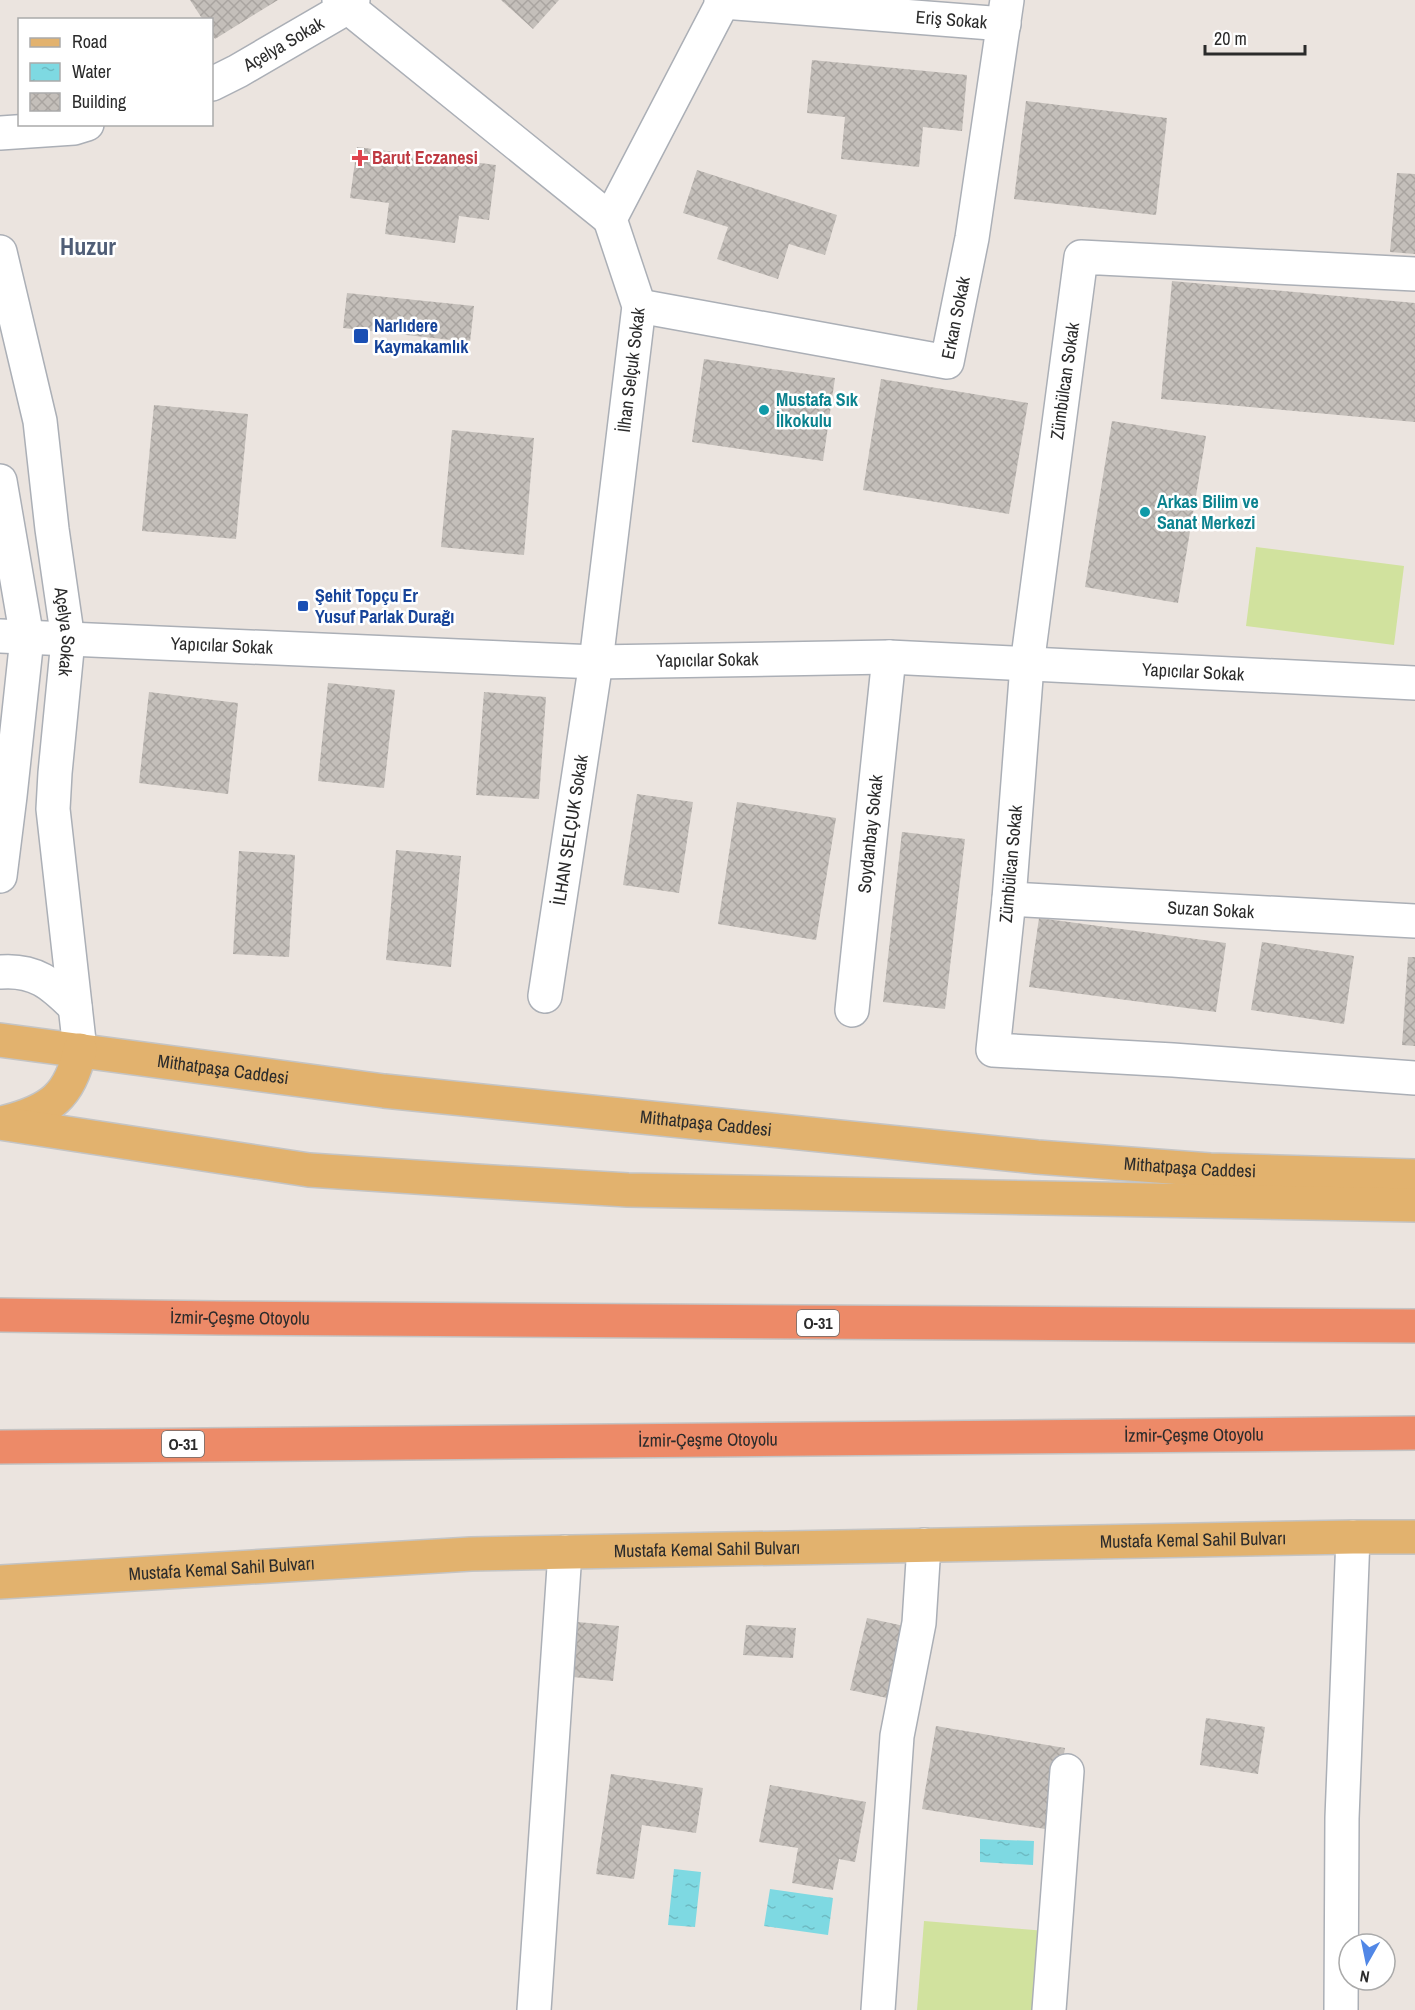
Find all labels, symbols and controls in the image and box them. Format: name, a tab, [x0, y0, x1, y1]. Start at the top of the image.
street label: Eriş Sokak	[915, 4, 989, 35]
street label: Açelya Sokak	[238, 10, 329, 78]
legend	[18, 18, 213, 126]
scale bar	[1205, 18, 1306, 56]
text: 20 m	[1214, 26, 1247, 51]
text: Road	[72, 29, 107, 54]
text: Water	[72, 59, 111, 84]
text: Building	[72, 89, 127, 114]
place label: Barut Eczanesi	[372, 145, 478, 170]
marker: Barut Eczanesi	[353, 151, 367, 165]
district label: Huzur	[60, 230, 116, 262]
street label: Erkan Sokak	[935, 274, 976, 361]
street label: İlhan Selçuk Sokak	[611, 305, 651, 434]
place label: Narlıdere Kaymakamlık	[374, 313, 469, 359]
street label: Zümbülcan Sokak	[1044, 320, 1085, 441]
marker: Narlıdere Kaymakamlık	[352, 327, 370, 345]
place label: Mustafa Sık İlkokulu	[776, 387, 859, 433]
marker: Mustafa Sık İlkokulu	[757, 403, 771, 417]
place label: Arkas Bilim ve Sanat Merkezi	[1157, 489, 1259, 535]
marker: Arkas Bilim ve Sanat Merkezi	[1138, 505, 1152, 519]
place label: Şehit Topçu Er Yusuf Parlak Durağı	[315, 583, 454, 629]
street label: Açelya Sokak	[48, 584, 81, 678]
marker: Şehit Topçu Er Yusuf Parlak Durağı	[296, 599, 310, 613]
street label: Yapıcılar Sokak	[170, 630, 274, 660]
street label: Yapıcılar Sokak	[656, 646, 759, 673]
street label: Yapıcılar Sokak	[1141, 657, 1245, 687]
street label: İLHAN SELÇUK Sokak	[546, 752, 594, 907]
street label: Soydanbay Sokak	[851, 773, 889, 894]
street label: Zümbülcan Sokak	[993, 803, 1028, 924]
street label: Suzan Sokak	[1167, 895, 1255, 924]
street label: Mithatpaşa Caddesi	[156, 1048, 290, 1090]
street label: Mithatpaşa Caddesi	[639, 1104, 773, 1142]
street label: Mithatpaşa Caddesi	[1123, 1151, 1256, 1183]
street label: İzmir-Çeşme Otoyolu	[170, 1304, 310, 1331]
road number: O-31	[797, 1310, 839, 1336]
street label: İzmir-Çeşme Otoyolu	[1124, 1421, 1264, 1448]
street label: İzmir-Çeşme Otoyolu	[638, 1426, 778, 1453]
road number: O-31	[162, 1431, 204, 1457]
street label: Mustafa Kemal Sahil Bulvarı	[1100, 1525, 1286, 1554]
street label: Mustafa Kemal Sahil Bulvarı	[614, 1535, 801, 1563]
street label: Mustafa Kemal Sahil Bulvarı	[128, 1550, 315, 1586]
north arrow	[1337, 1932, 1397, 1992]
text: N	[1358, 1965, 1371, 1988]

